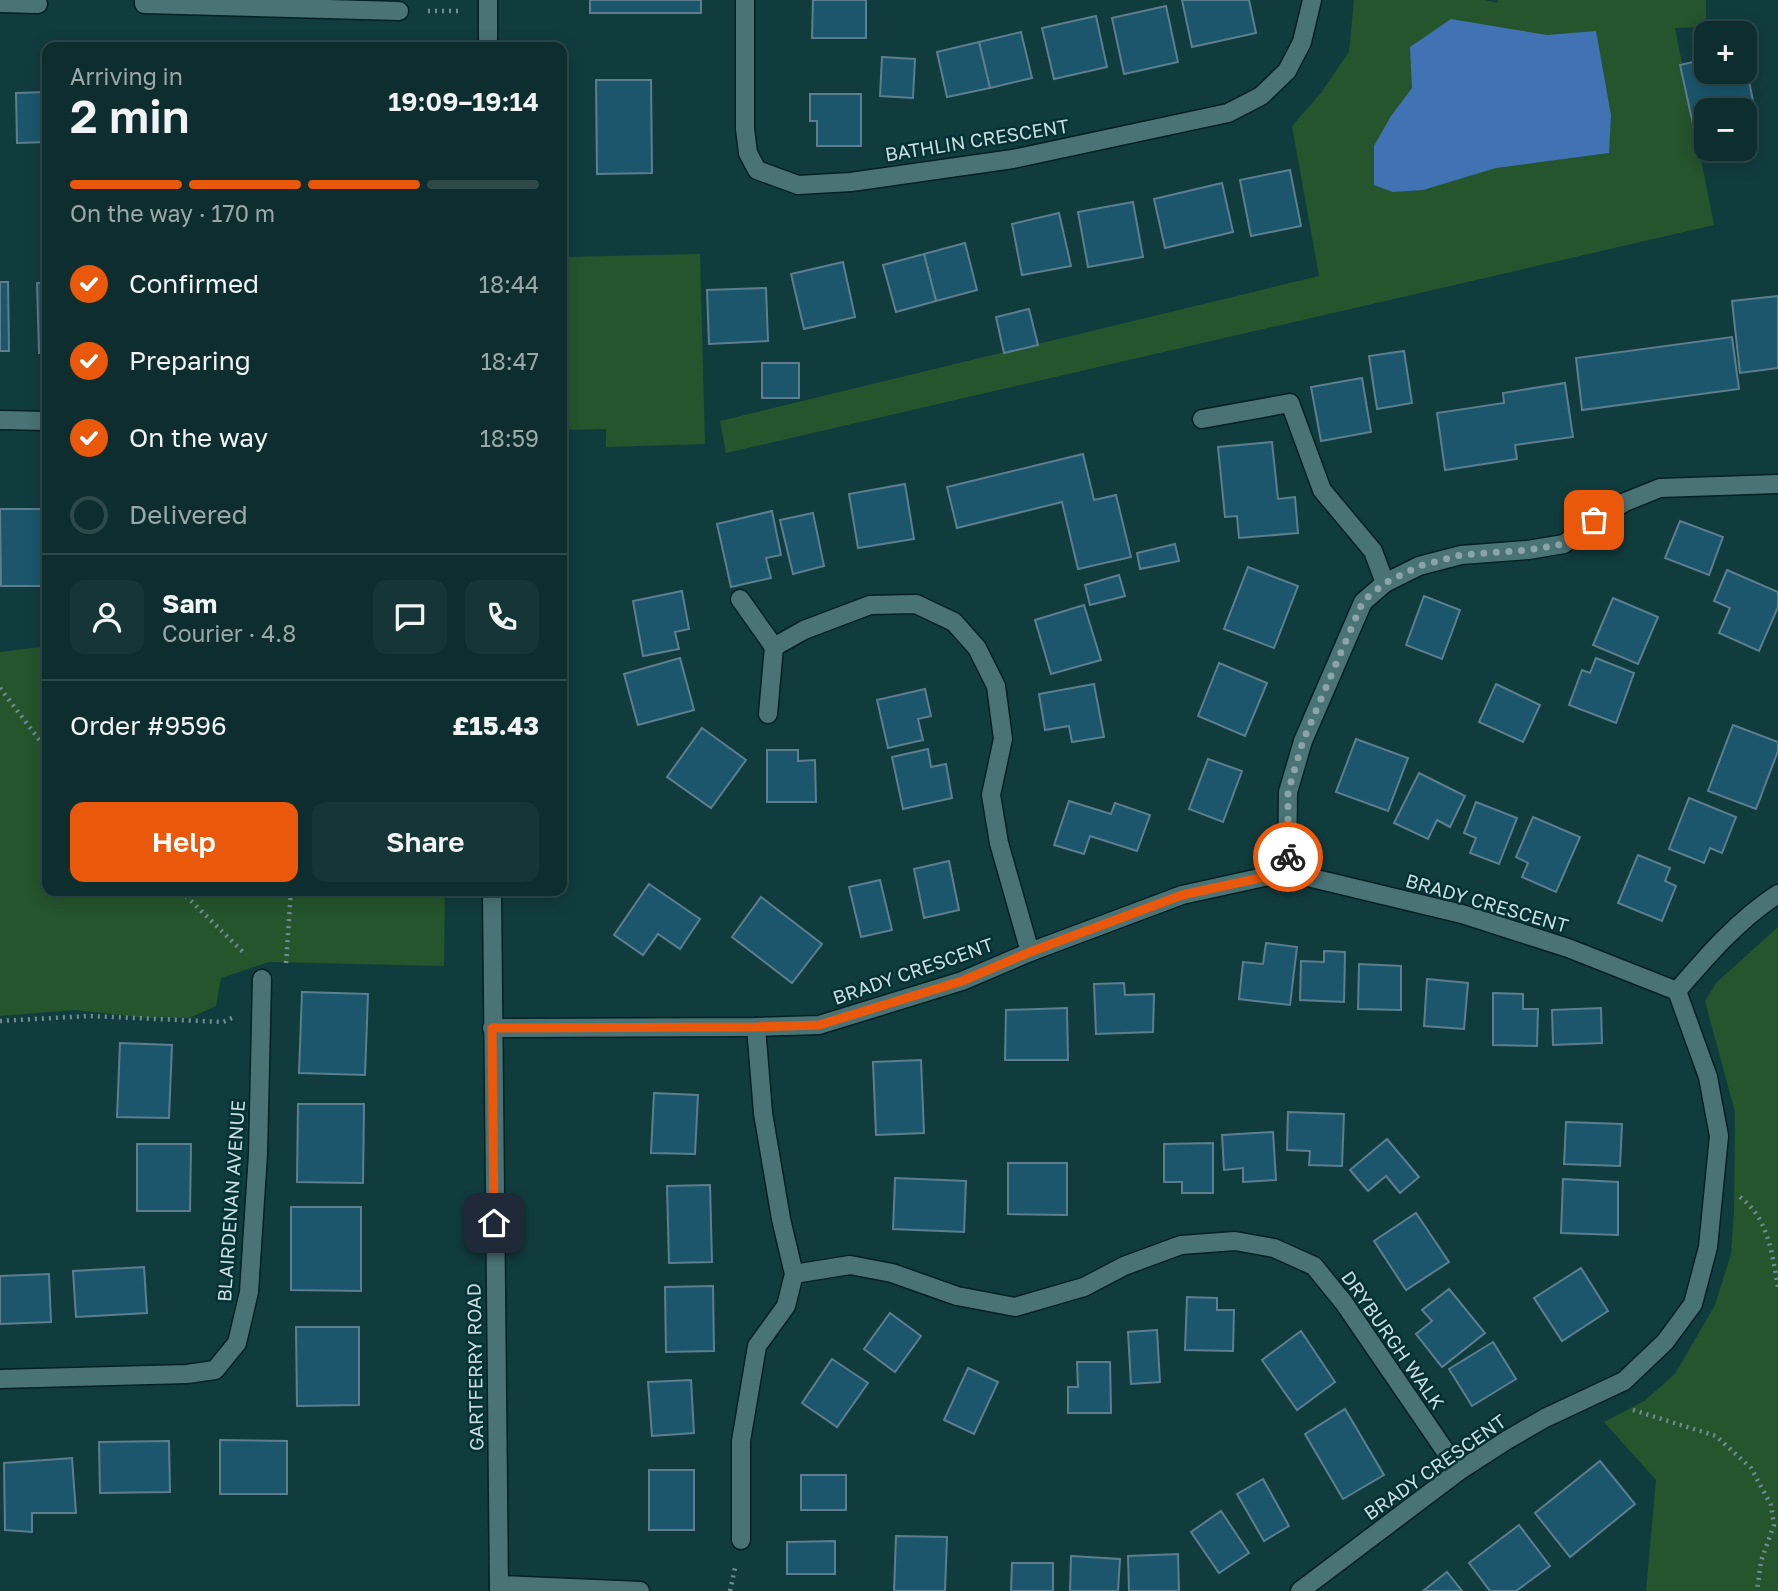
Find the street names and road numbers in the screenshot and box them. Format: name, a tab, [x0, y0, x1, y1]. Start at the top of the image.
street label: BATHLIN CRESCENT	[883, 114, 1071, 165]
street label: BRADY CRESCENT	[1403, 868, 1571, 937]
street label: BRADY CRESCENT	[830, 932, 996, 1009]
street label: BLAIRDENAN AVENUE	[212, 1099, 249, 1303]
street label: DRYBURGH WALK	[1337, 1266, 1450, 1413]
street label: GARTFERRY ROAD	[462, 1283, 487, 1451]
street label: BRADY CRESCENT	[1359, 1409, 1510, 1524]

